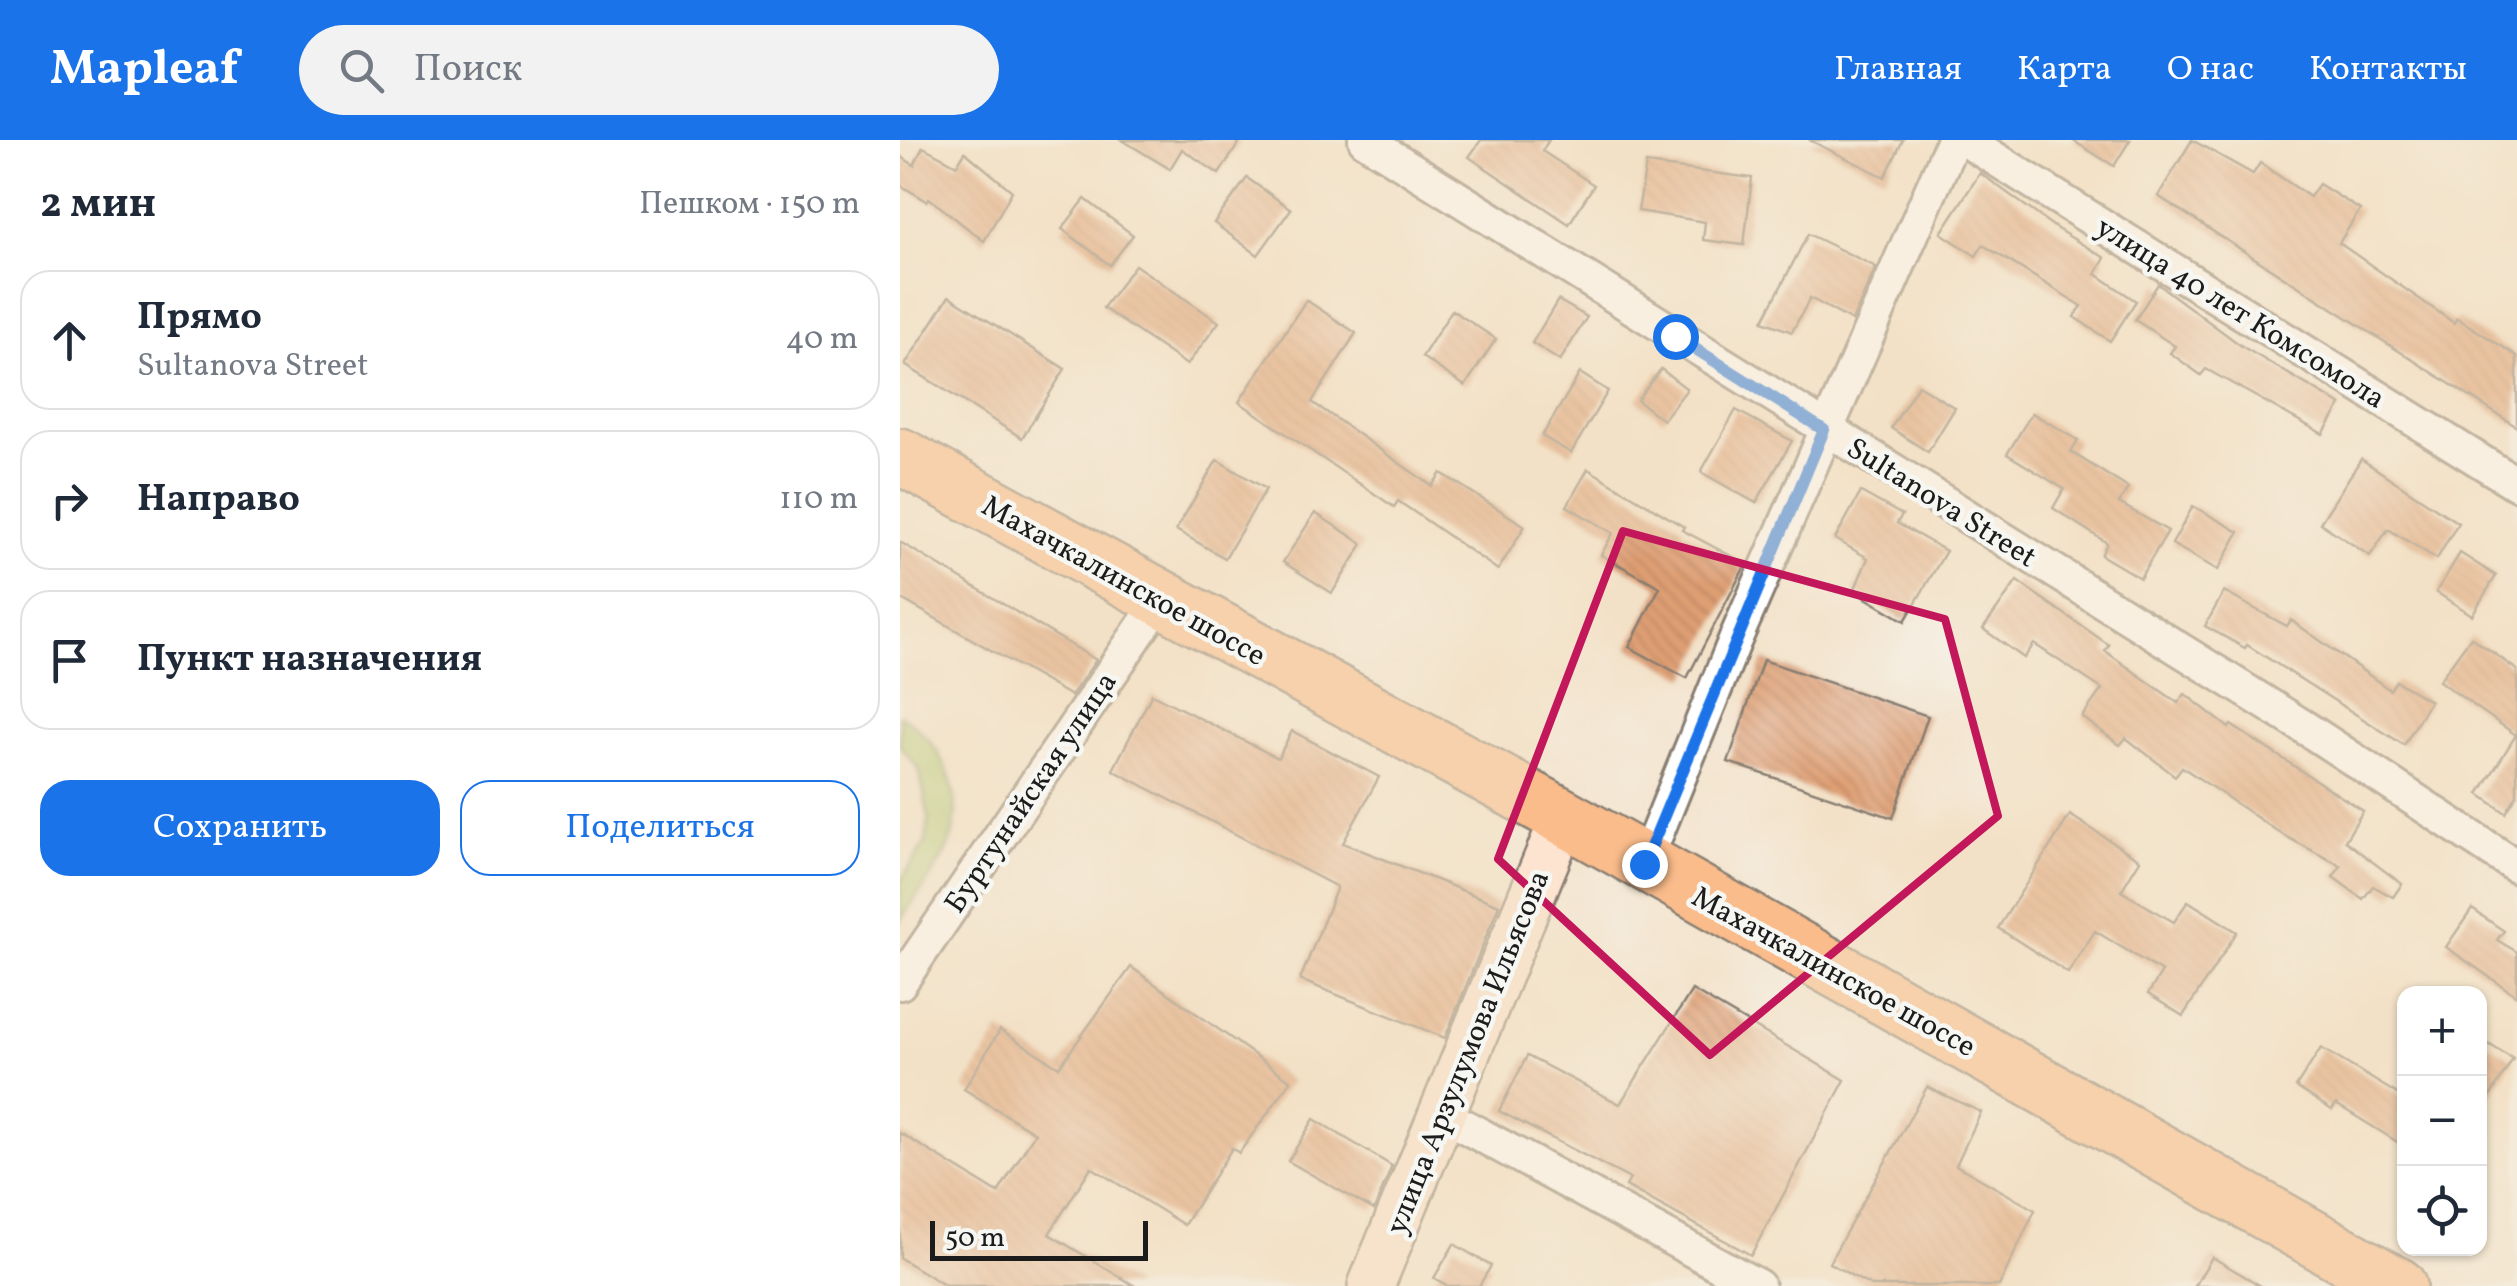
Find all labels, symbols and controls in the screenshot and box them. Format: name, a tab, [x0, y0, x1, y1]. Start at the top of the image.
search box	[299, 25, 999, 115]
text: Mapleaf	[50, 37, 239, 104]
icon: search	[334, 43, 389, 98]
text: Поиск	[414, 44, 522, 97]
text: Главная	[1834, 46, 1962, 94]
text: Карта	[2017, 46, 2112, 94]
text: О нас	[2167, 46, 2254, 94]
text: Контакты	[2309, 46, 2467, 94]
text: 2 мин	[40, 176, 156, 235]
text: Пешком · 150 m	[639, 183, 860, 227]
street label: улица 40 лет Комсомола	[2087, 207, 2393, 420]
text: Прямо	[137, 292, 262, 345]
icon: ahead	[42, 313, 97, 368]
route start	[1653, 314, 1699, 360]
text: 40 m	[786, 318, 858, 362]
text: Sultanova Street	[137, 345, 368, 389]
street label: Sultanova Street	[1838, 428, 2044, 579]
icon: right	[42, 473, 97, 528]
text: Направо	[137, 474, 300, 527]
text: 110 m	[779, 478, 858, 522]
street label: Махачкалинское шоссе	[973, 486, 1273, 677]
icon: arrive	[42, 633, 97, 688]
text: Пункт назначения	[137, 634, 482, 687]
street label: Буртунайская улица	[935, 664, 1128, 922]
button: Сохранить	[40, 780, 440, 876]
button: Поделиться	[460, 780, 860, 876]
route end	[1622, 842, 1668, 888]
street label: улица Арзулумова Ильясова	[1376, 864, 1561, 1241]
street label: Махачкалинское шоссе	[1683, 877, 1983, 1068]
map controls	[2397, 986, 2487, 1256]
button: +	[2397, 986, 2487, 1076]
button: −	[2397, 1076, 2487, 1166]
button: locate	[2397, 1166, 2487, 1256]
scale bar	[930, 1216, 1148, 1260]
text: 50 m	[945, 1219, 1005, 1258]

